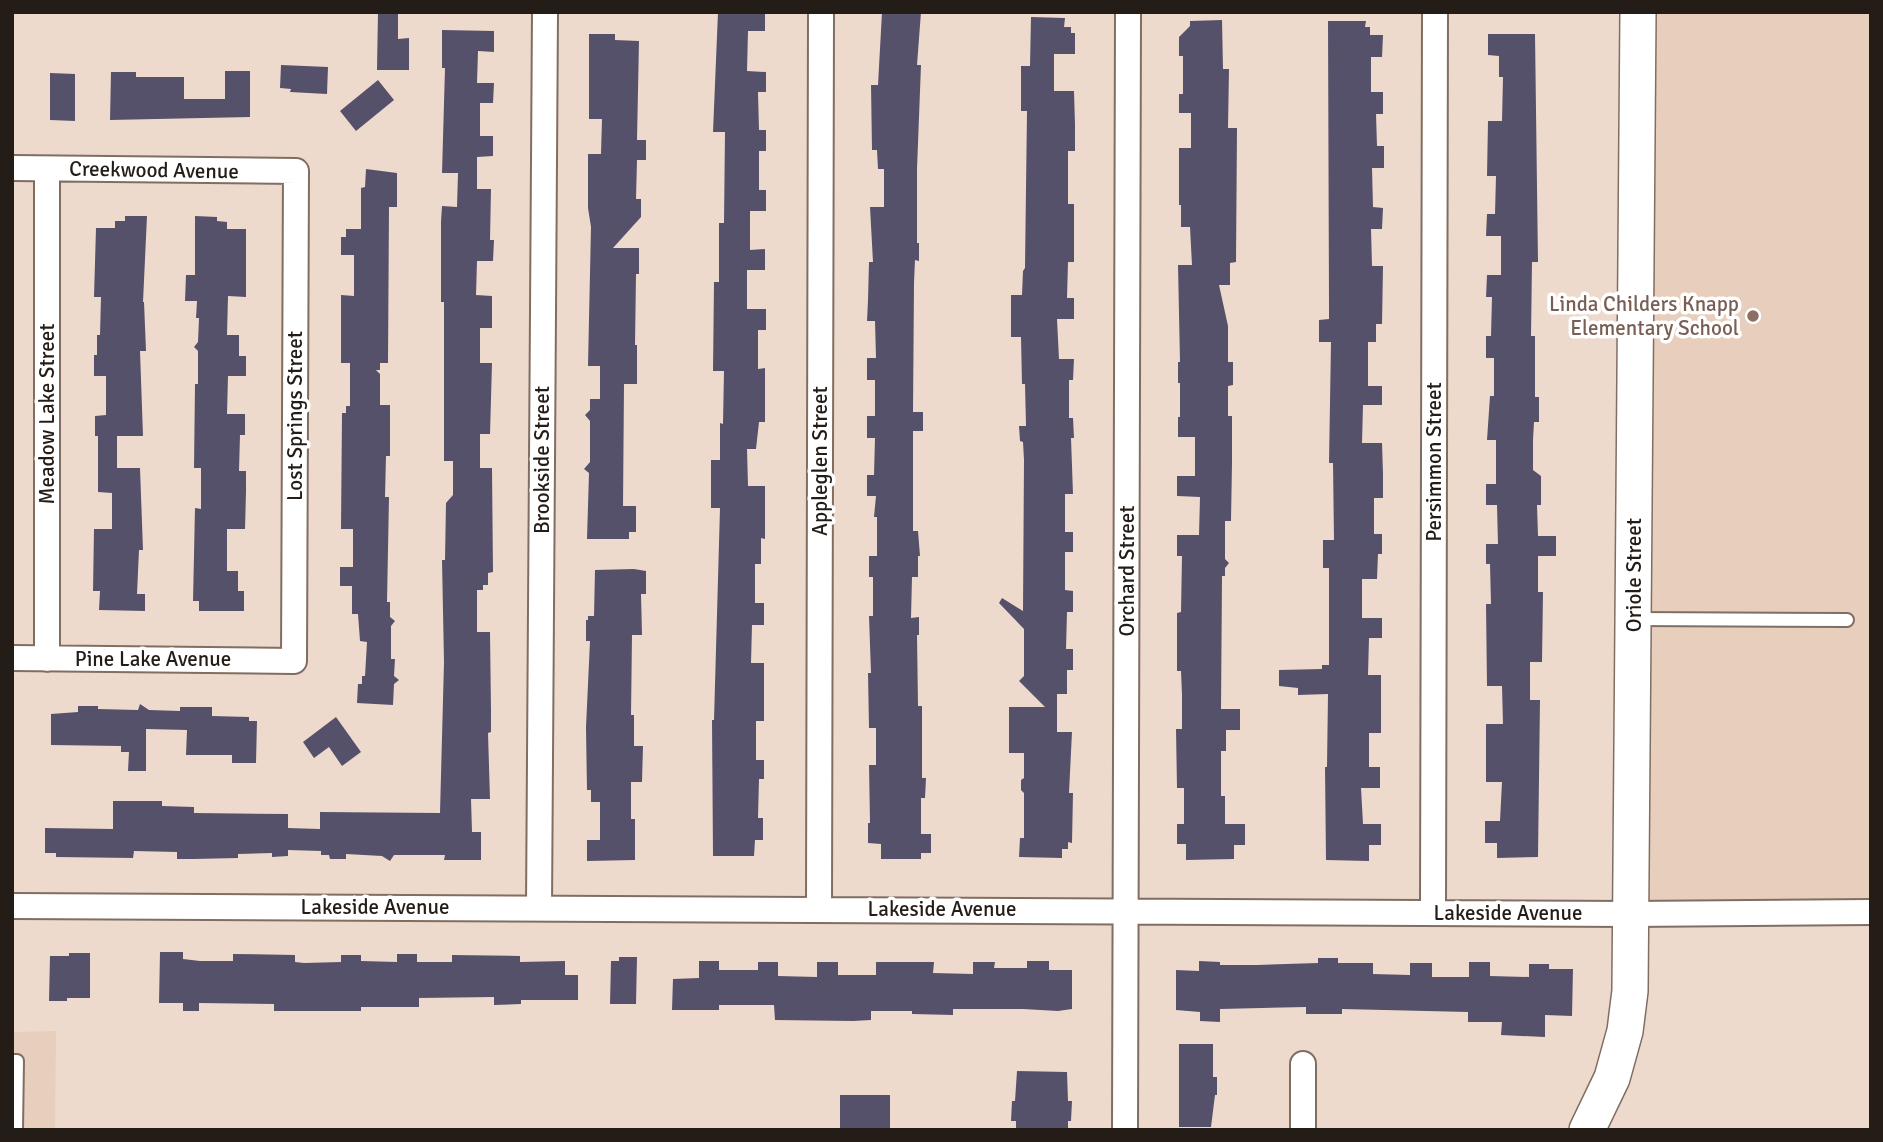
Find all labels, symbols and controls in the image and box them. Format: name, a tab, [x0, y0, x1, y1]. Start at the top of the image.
street label: Creekwood Avenue	[69, 156, 239, 184]
place label: Linda Childers Knapp Elementary School	[1549, 291, 1739, 341]
marker: Linda Childers Knapp Elementary School	[1745, 308, 1761, 324]
street label: Meadow Lake Street	[34, 323, 60, 505]
street label: Lost Springs Street	[282, 331, 308, 501]
street label: Persimmon Street	[1421, 382, 1447, 542]
street label: Brookside Street	[529, 386, 555, 534]
street label: Appleglen Street	[807, 386, 833, 536]
street label: Orchard Street	[1114, 505, 1140, 637]
street label: Oriole Street	[1621, 518, 1647, 632]
street label: Pine Lake Avenue	[75, 646, 231, 672]
street label: Lakeside Avenue	[301, 894, 449, 920]
street label: Lakeside Avenue	[868, 896, 1016, 922]
street label: Lakeside Avenue	[1434, 900, 1582, 926]

